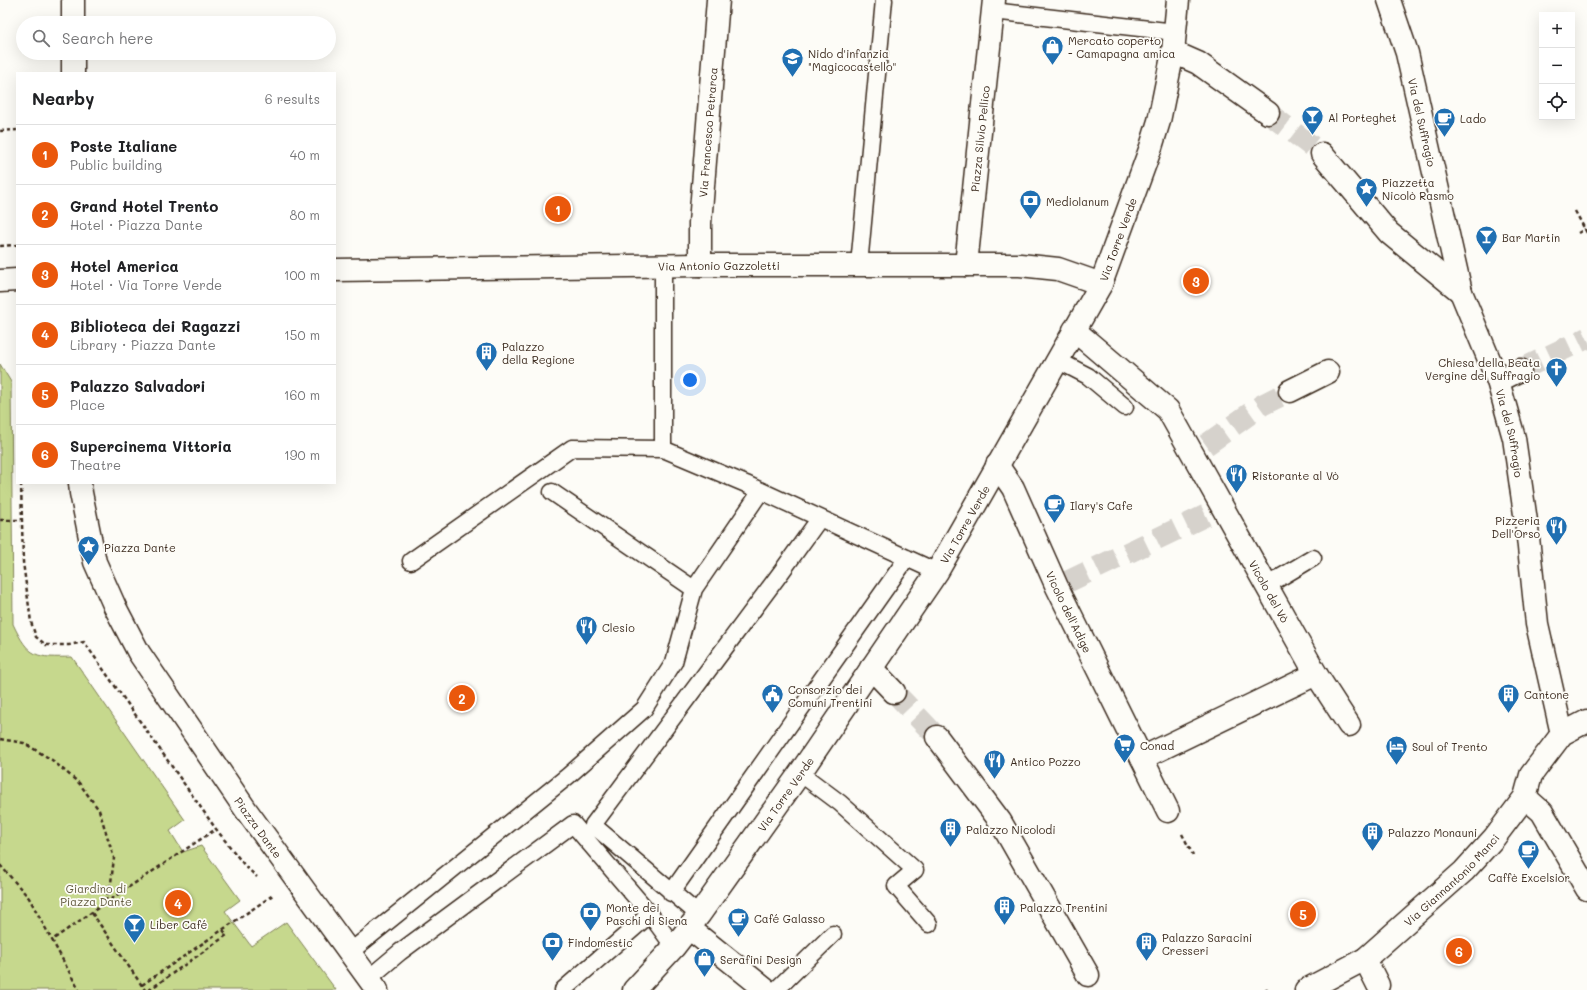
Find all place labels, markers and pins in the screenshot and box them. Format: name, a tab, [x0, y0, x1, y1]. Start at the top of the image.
shop icon: Mercato coperto - Camapagna amica	[1040, 33, 1066, 66]
place label: Mercato coperto - Camapagna amica	[1068, 33, 1175, 61]
school or university icon: Nido d'infanzia "Magicocastello"	[779, 46, 805, 79]
place label: Nido d'infanzia "Magicocastello"	[808, 46, 896, 74]
bar icon: Al Porteghet	[1299, 104, 1325, 137]
cafe icon: Lado	[1432, 105, 1458, 138]
place label: Al Porteghet	[1328, 110, 1397, 125]
place label: Lado	[1460, 111, 1487, 126]
place icon: Piazzetta Nicolò Rasmo	[1353, 175, 1379, 208]
place label: Piazzetta Nicolò Rasmo	[1382, 175, 1454, 203]
bank icon: Mediolanum	[1018, 188, 1044, 221]
pin: 1	[545, 194, 571, 224]
place label: Mediolanum	[1046, 194, 1109, 209]
bar icon: Bar Martin	[1473, 224, 1499, 257]
place label: Bar Martin	[1502, 230, 1560, 245]
pin: 3	[1183, 266, 1209, 296]
building icon: Palazzo della Regione	[473, 339, 499, 372]
place label: Palazzo della Regione	[502, 339, 575, 367]
place label: Chiesa della Beata Vergine del Suffragio	[1425, 355, 1540, 383]
church icon: Chiesa della Beata Vergine del Suffragio	[1543, 355, 1569, 388]
restaurant icon: Ristorante al Vò	[1224, 462, 1250, 495]
place label: Ristorante al Vò	[1252, 468, 1339, 483]
cafe icon: Ilary's Cafe	[1041, 492, 1067, 525]
place label: Ilary's Cafe	[1070, 498, 1133, 513]
place label: Pizzeria Dell'Orso	[1492, 513, 1540, 541]
restaurant icon: Pizzeria Dell'Orso	[1543, 513, 1569, 546]
place icon: Piazza Dante	[76, 534, 102, 567]
place label: Piazza Dante	[104, 540, 176, 555]
restaurant icon: Clesio	[573, 614, 599, 647]
place label: Clesio	[602, 620, 635, 635]
building icon: Cantone	[1495, 681, 1521, 714]
public building icon: Consorzio dei Comuni Trentini	[759, 682, 785, 715]
place label: Consorzio dei Comuni Trentini	[788, 682, 872, 710]
pin: 2	[449, 683, 475, 713]
place label: Cantone	[1524, 687, 1569, 702]
supermarket icon: Conad	[1111, 732, 1137, 765]
hotel icon: Soul of Trento	[1383, 733, 1409, 766]
place label: Conad	[1140, 738, 1174, 753]
place label: Soul of Trento	[1412, 739, 1488, 754]
restaurant icon: Antico Pozzo	[982, 748, 1008, 781]
place label: Antico Pozzo	[1010, 754, 1081, 769]
building icon: Palazzo Nicolodi	[937, 816, 963, 849]
building icon: Palazzo Monauni	[1359, 819, 1385, 852]
place label: Palazzo Nicolodi	[966, 822, 1056, 837]
place label: Palazzo Monauni	[1388, 825, 1477, 840]
cafe icon: Caffè Excelsior	[1516, 838, 1542, 871]
place label: Caffè Excelsior	[1488, 870, 1570, 885]
pin: 4	[165, 888, 191, 918]
building icon: Palazzo Trentini	[992, 894, 1018, 927]
pin: 5	[1290, 899, 1316, 929]
bank icon: Monte dei Paschi di Siena	[578, 900, 604, 933]
place label: Monte dei Paschi di Siena	[606, 900, 688, 928]
place label: Palazzo Trentini	[1020, 900, 1108, 915]
cafe icon: Café Galasso	[725, 905, 751, 938]
bar icon: Liber Café	[121, 911, 147, 944]
place label: Café Galasso	[754, 911, 825, 926]
place label: Liber Café	[150, 917, 208, 932]
bank icon: Findomestic	[540, 929, 566, 962]
building icon: Palazzo Saracini Cresseri	[1133, 930, 1159, 963]
place label: Palazzo Saracini Cresseri	[1162, 930, 1252, 958]
place label: Findomestic	[568, 935, 633, 950]
pin: 6	[1446, 936, 1472, 966]
shop icon: Serafini Design	[692, 946, 718, 979]
place label: Serafini Design	[720, 952, 802, 967]

